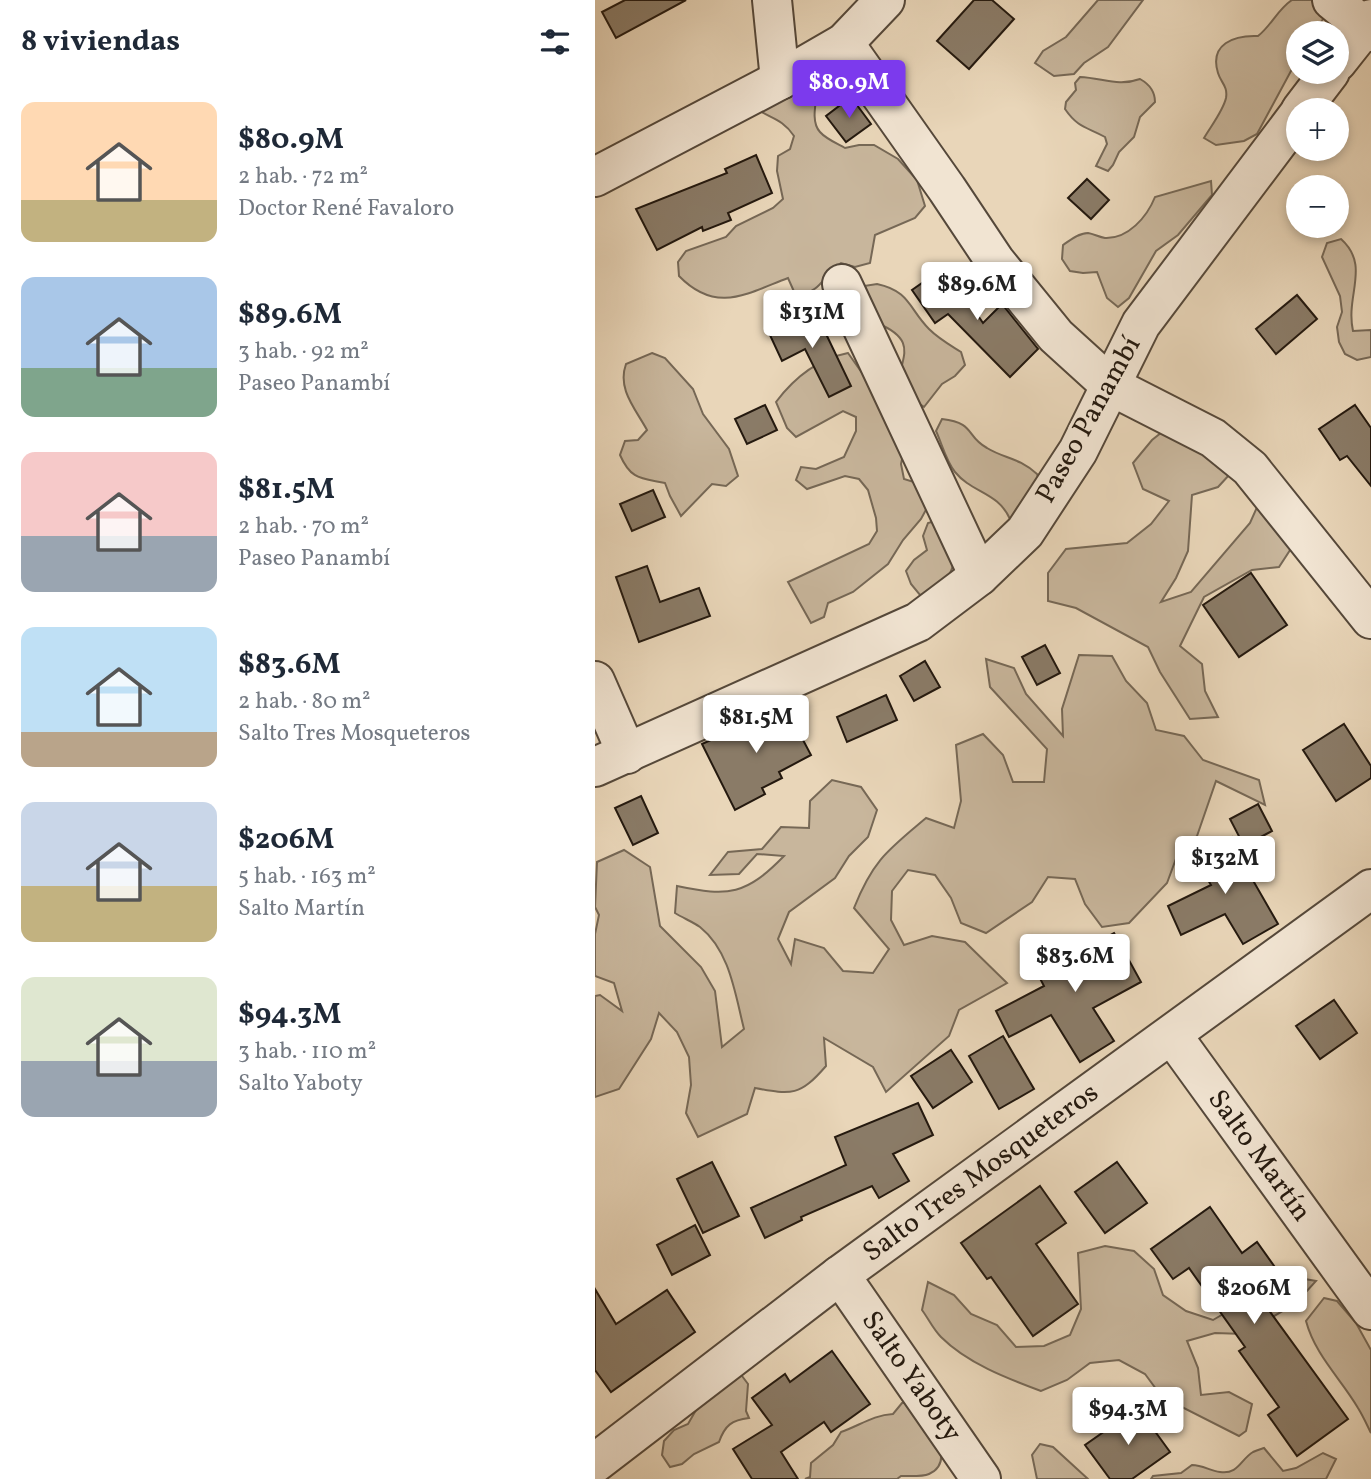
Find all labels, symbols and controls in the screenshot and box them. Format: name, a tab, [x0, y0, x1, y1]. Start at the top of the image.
text: 8 viviendas	[21, 21, 180, 63]
map controls	[1286, 21, 1349, 238]
button: layers	[1286, 21, 1349, 84]
icon: filters	[536, 23, 574, 61]
pin: $80.9M	[792, 60, 906, 120]
text: $80.9M	[809, 67, 889, 99]
button: +	[1286, 98, 1349, 161]
text: $80.9M	[238, 119, 344, 161]
icon: home	[77, 130, 161, 214]
text: 2 hab. · 72 m²	[238, 161, 368, 193]
button: −	[1286, 175, 1349, 238]
text: Doctor René Favaloro	[238, 193, 454, 225]
pin: $89.6M	[920, 262, 1034, 322]
text: $89.6M	[937, 269, 1017, 301]
pin: $131M	[763, 290, 861, 350]
text: $89.6M	[238, 294, 342, 336]
text: $131M	[779, 297, 845, 329]
icon: home	[77, 305, 161, 389]
street label: Paseo Panambí	[1027, 329, 1151, 511]
text: 3 hab. · 92 m²	[238, 336, 369, 368]
text: Paseo Panambí	[238, 368, 390, 400]
text: $81.5M	[238, 469, 335, 511]
icon: home	[77, 480, 161, 564]
text: 2 hab. · 70 m²	[238, 511, 369, 543]
text: Paseo Panambí	[238, 543, 390, 575]
text: $83.6M	[238, 644, 340, 686]
icon: home	[77, 655, 161, 739]
text: 2 hab. · 80 m²	[238, 686, 371, 718]
pin: $81.5M	[699, 696, 813, 755]
text: $81.5M	[719, 702, 793, 734]
text: Salto Tres Mosqueteros	[238, 718, 470, 750]
text: $206M	[238, 819, 334, 861]
icon: home	[77, 830, 161, 914]
pin: $132M	[1176, 836, 1274, 896]
text: $132M	[1191, 843, 1259, 875]
text: 5 hab. · 163 m²	[238, 861, 376, 893]
text: Salto Martín	[238, 893, 365, 925]
pin: $83.6M	[1018, 934, 1132, 994]
text: $83.6M	[1036, 941, 1114, 973]
text: $94.3M	[238, 994, 341, 1036]
icon: home	[77, 1005, 161, 1089]
text: 3 hab. · 110 m²	[238, 1036, 376, 1068]
text: Salto Yaboty	[238, 1068, 363, 1100]
street label: Salto Tres Mosqueteros	[855, 1074, 1107, 1272]
street label: Salto Martín	[1198, 1082, 1320, 1230]
pin: $206M	[1205, 1266, 1303, 1326]
text: $206M	[1217, 1273, 1291, 1305]
street label: Salto Yaboty	[851, 1304, 971, 1450]
pin: $94.3M	[1071, 1388, 1185, 1447]
text: $94.3M	[1088, 1394, 1168, 1426]

